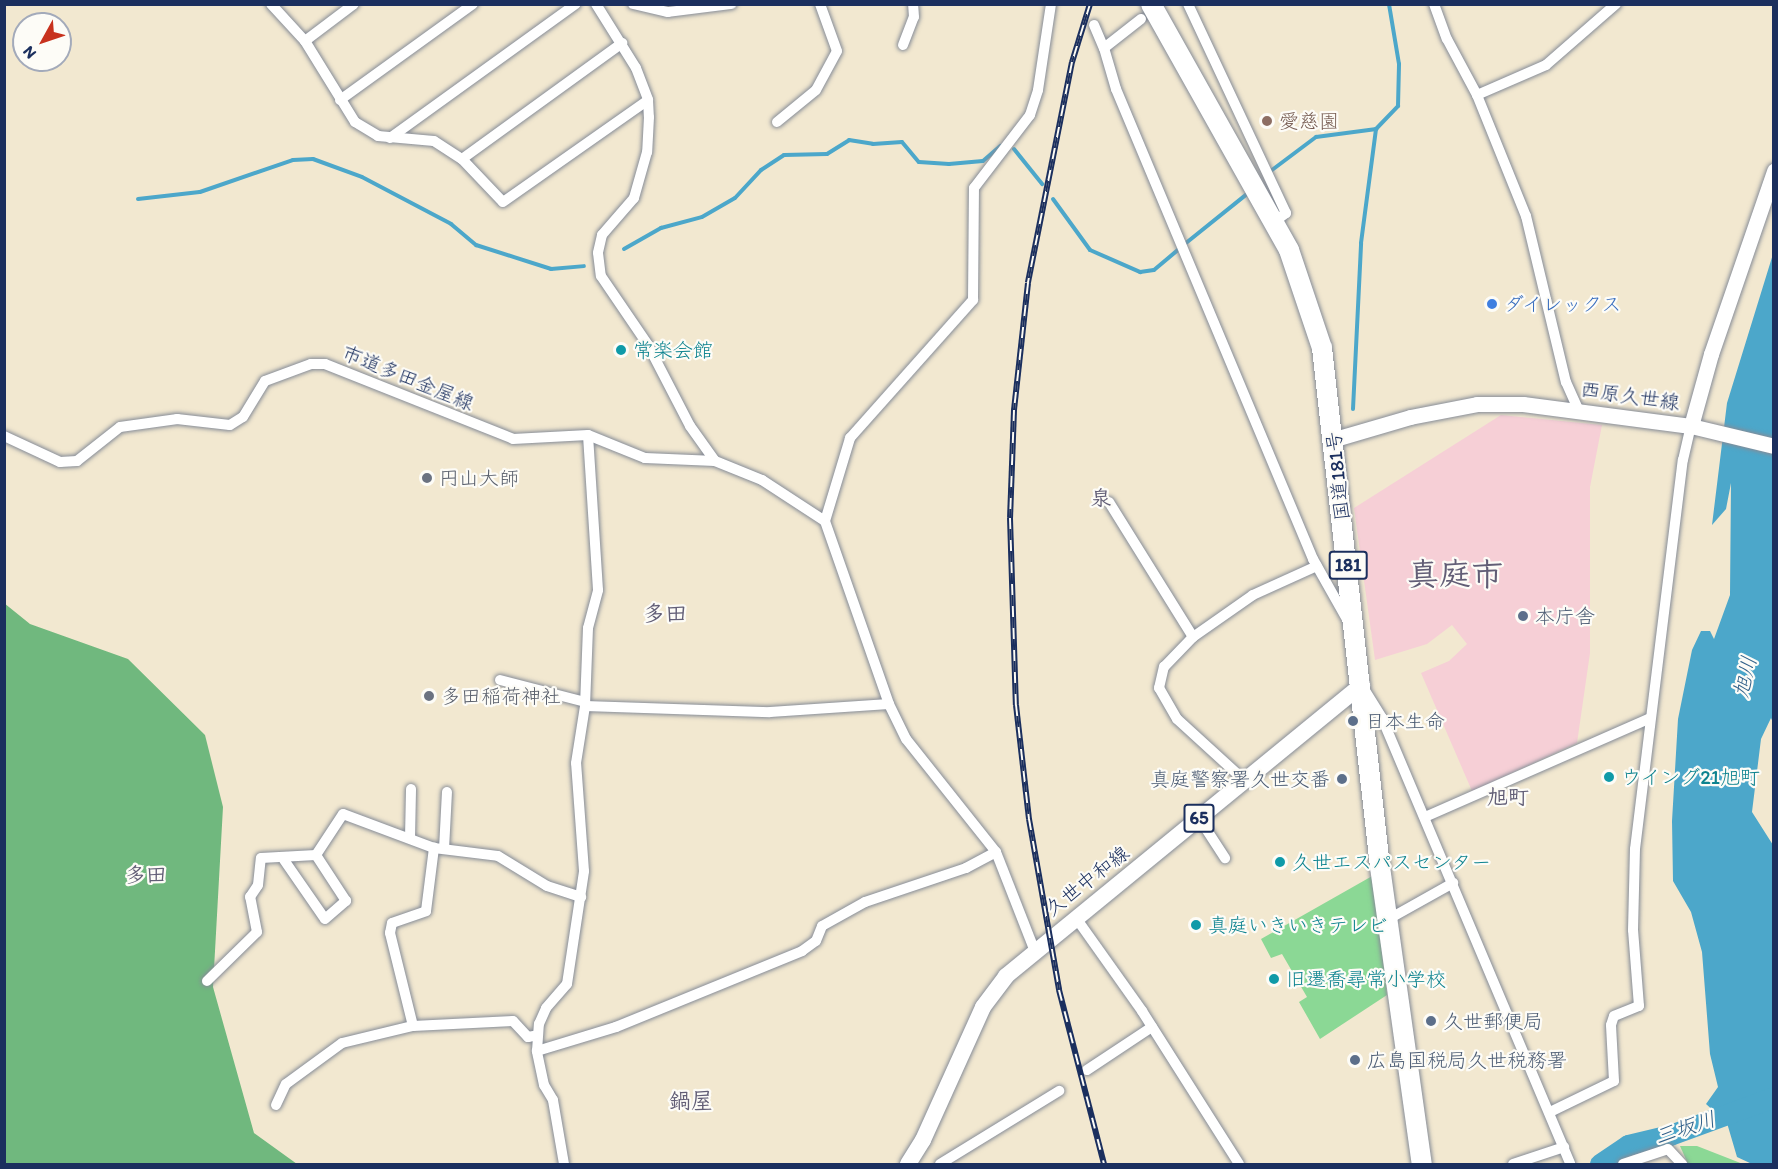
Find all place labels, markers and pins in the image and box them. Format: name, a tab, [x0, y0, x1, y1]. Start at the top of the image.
place label: 愛慈園	[1279, 109, 1339, 133]
marker: 愛慈園	[1260, 114, 1274, 128]
place label: ダイレックス	[1504, 292, 1624, 316]
marker: ダイレックス	[1485, 297, 1499, 311]
place label: 常楽会館	[633, 338, 713, 362]
marker: 常楽会館	[614, 343, 628, 357]
place label: 円山大師	[439, 466, 519, 490]
marker: 円山大師	[420, 471, 434, 485]
place label: 本庁舎	[1535, 604, 1595, 628]
marker: 本庁舎	[1516, 609, 1530, 623]
place label: 多田稲荷神社	[441, 684, 561, 708]
marker: 多田稲荷神社	[422, 689, 436, 703]
place label: 日本生命	[1365, 709, 1445, 733]
marker: 日本生命	[1346, 714, 1360, 728]
place label: ウイング21旭町	[1621, 765, 1761, 789]
place label: 真庭警察署久世交番	[1150, 767, 1330, 791]
marker: ウイング21旭町	[1602, 770, 1616, 784]
marker: 真庭警察署久世交番	[1335, 772, 1349, 786]
place label: 久世エスパスセンター	[1292, 850, 1492, 874]
marker: 久世エスパスセンター	[1273, 855, 1287, 869]
place label: 真庭いきいきテレビ	[1208, 913, 1388, 937]
marker: 真庭いきいきテレビ	[1189, 918, 1203, 932]
place label: 旧遷喬尋常小学校	[1286, 967, 1446, 991]
marker: 旧遷喬尋常小学校	[1267, 972, 1281, 986]
place label: 久世郵便局	[1443, 1009, 1543, 1033]
marker: 久世郵便局	[1424, 1014, 1438, 1028]
place label: 広島国税局久世税務署	[1367, 1048, 1567, 1072]
marker: 広島国税局久世税務署	[1348, 1053, 1362, 1067]

